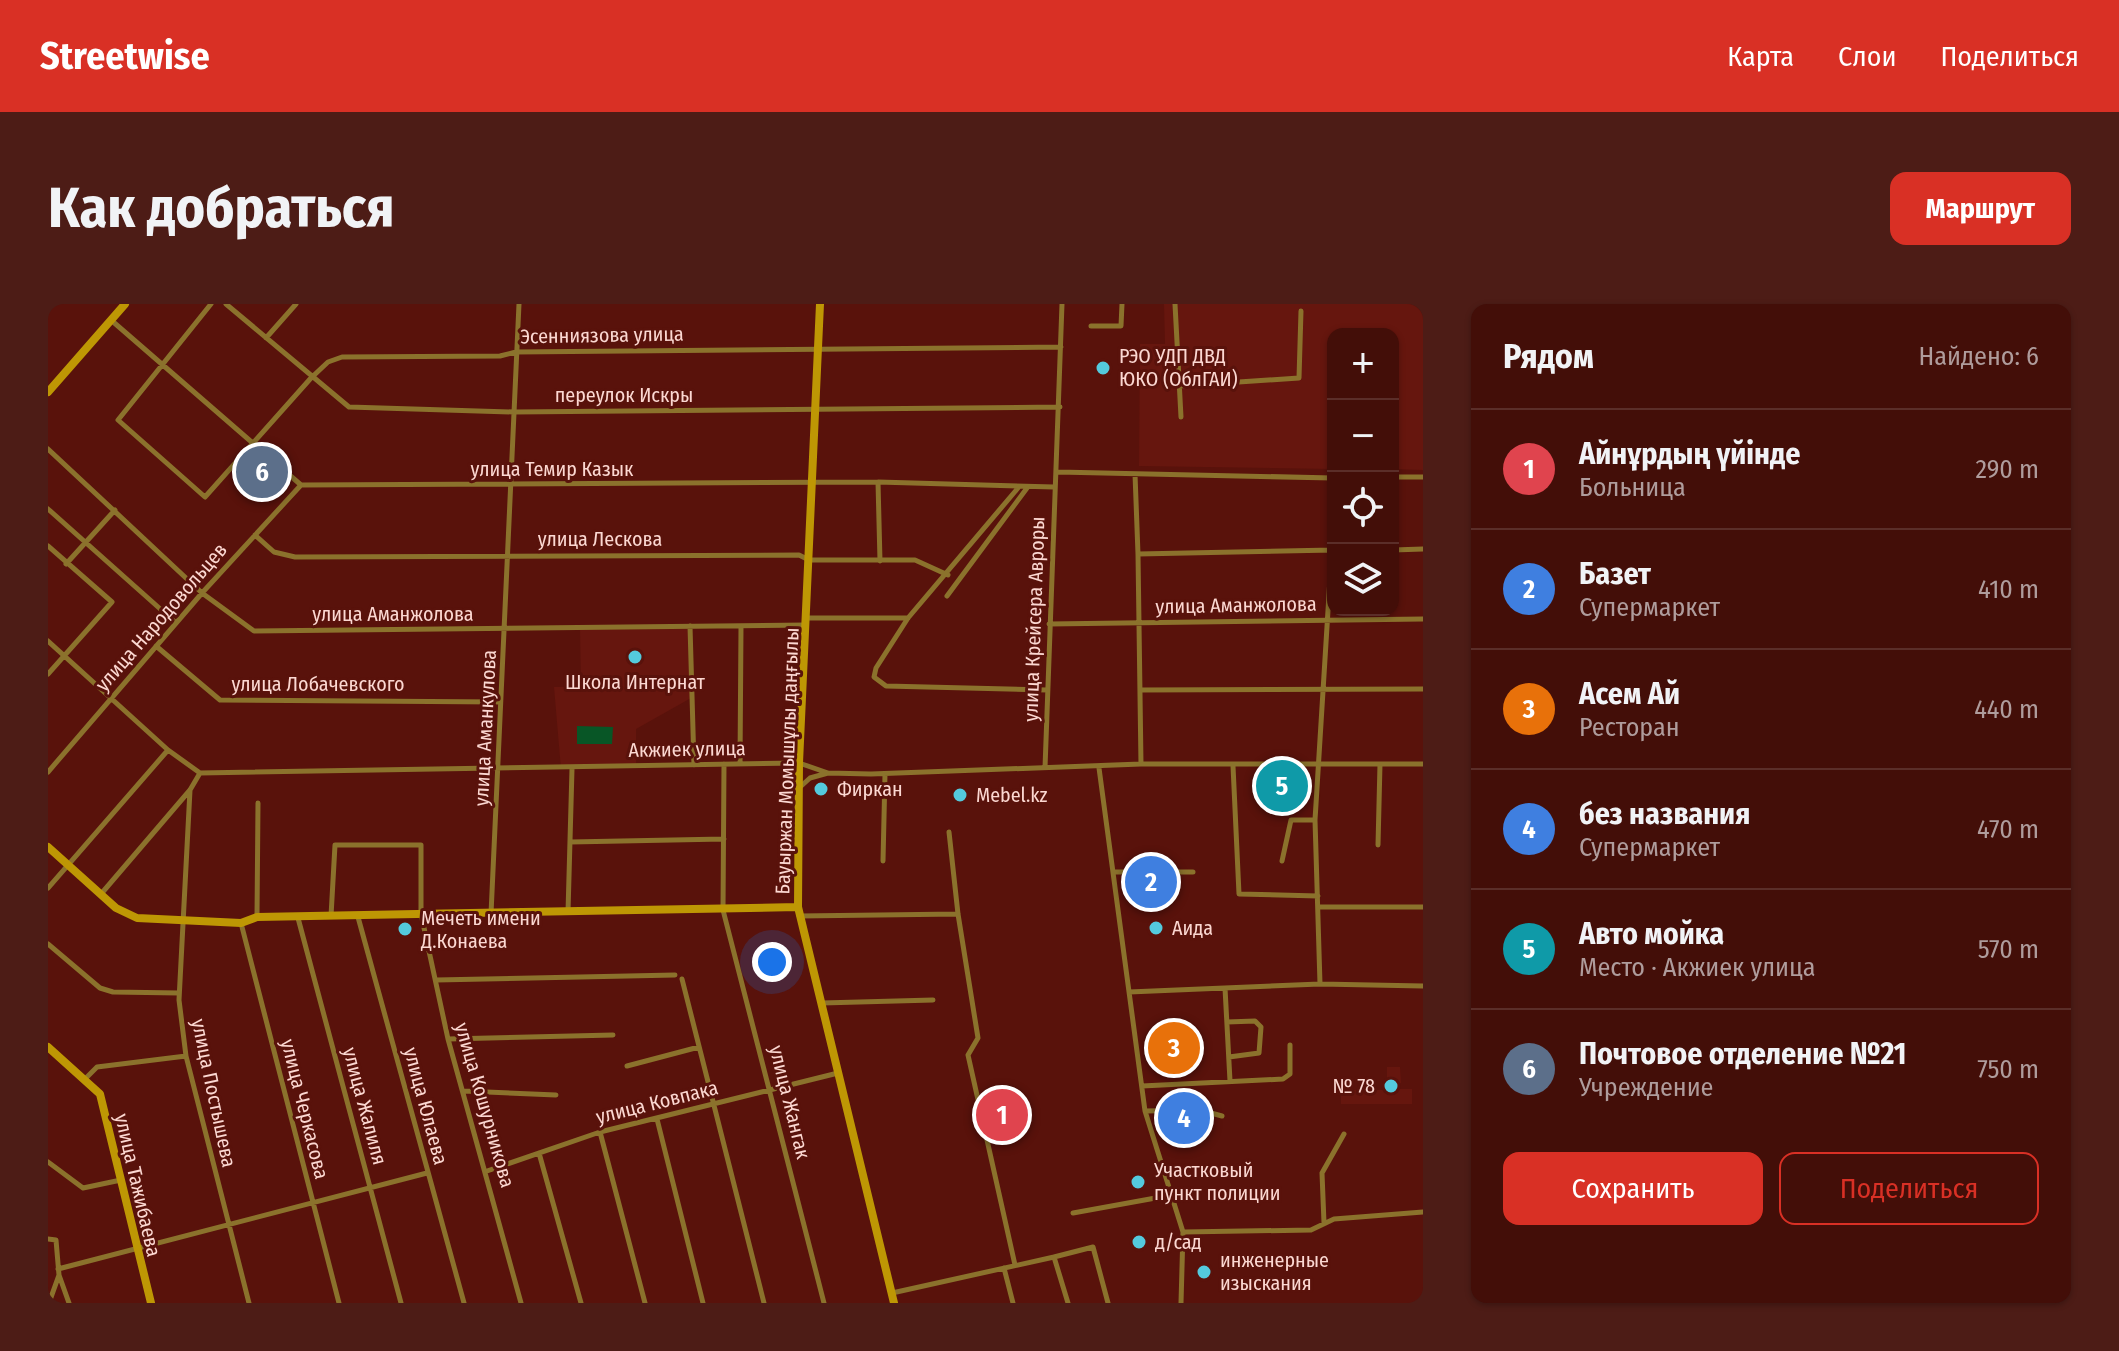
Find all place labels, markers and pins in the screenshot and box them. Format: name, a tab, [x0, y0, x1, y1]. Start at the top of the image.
place label: РЭО УДП ДВД ЮКО (ОблГАИ)	[1119, 344, 1238, 391]
marker: РЭО УДП ДВД ЮКО (ОблГАИ)	[1094, 359, 1112, 377]
pin: 6	[236, 442, 288, 502]
marker: Школа Интернат	[626, 648, 644, 666]
place label: Школа Интернат	[565, 670, 706, 694]
pin: 5	[1256, 756, 1308, 816]
place label: Фиркан	[837, 777, 903, 801]
marker: Фиркан	[812, 780, 830, 798]
place label: Mebel.kz	[976, 783, 1048, 807]
marker: Mebel.kz	[951, 786, 969, 804]
pin: 2	[1125, 852, 1177, 912]
place label: Мечеть имени Д.Конаева	[420, 906, 541, 953]
place label: Аида	[1172, 916, 1213, 940]
marker: Аида	[1147, 919, 1165, 937]
marker: Мечеть имени Д.Конаева	[396, 920, 414, 938]
pin: 3	[1148, 1018, 1200, 1078]
place label: № 78	[1332, 1074, 1375, 1098]
marker: № 78	[1382, 1077, 1400, 1095]
pin: 1	[976, 1085, 1028, 1145]
pin: 4	[1158, 1088, 1210, 1148]
place label: Участковый пункт полиции	[1153, 1158, 1280, 1205]
marker: Участковый пункт полиции	[1129, 1173, 1147, 1191]
place label: д/сад	[1155, 1230, 1202, 1254]
marker: д/сад	[1130, 1233, 1148, 1251]
place label: инженерные изыскания	[1220, 1248, 1329, 1295]
marker: инженерные изыскания	[1195, 1263, 1213, 1281]

